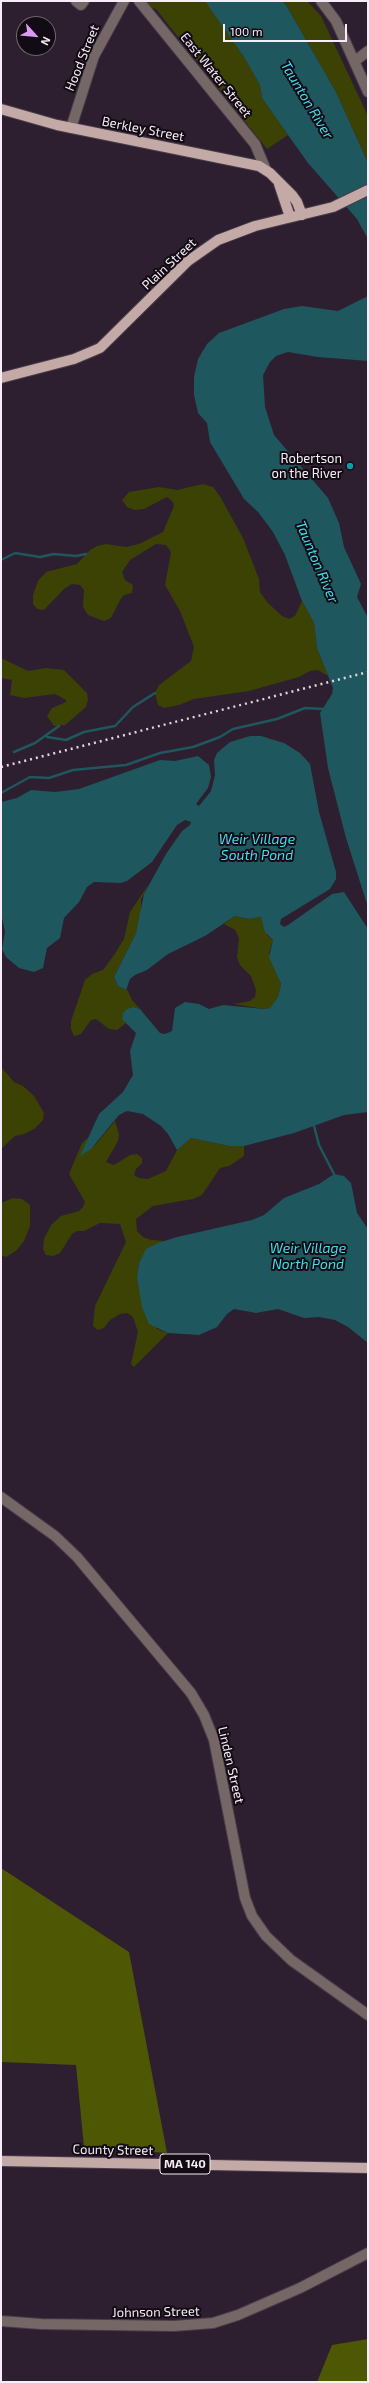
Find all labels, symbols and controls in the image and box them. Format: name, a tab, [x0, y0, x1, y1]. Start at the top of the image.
north arrow	[16, 16, 56, 56]
scale bar	[225, 16, 349, 42]
street label: Hood Street	[62, 23, 102, 93]
text: 100 m	[230, 24, 262, 38]
street label: East Water Street	[177, 30, 255, 120]
text: N	[39, 35, 54, 48]
water label: Taunton River	[277, 58, 337, 142]
street label: Berkley Street	[100, 113, 186, 145]
street label: Plain Street	[139, 235, 199, 293]
place label: Robertson on the River	[272, 451, 342, 482]
marker: Robertson on the River	[345, 461, 355, 471]
water label: Taunton River	[292, 518, 342, 606]
water label: Weir Village South Pond	[219, 831, 295, 864]
water label: Weir Village North Pond	[270, 1240, 346, 1272]
street label: Linden Street	[215, 1725, 247, 1805]
street label: County Street	[73, 2141, 153, 2159]
road number: MA 140	[160, 2154, 210, 2174]
street label: Johnson Street	[112, 2303, 200, 2321]

